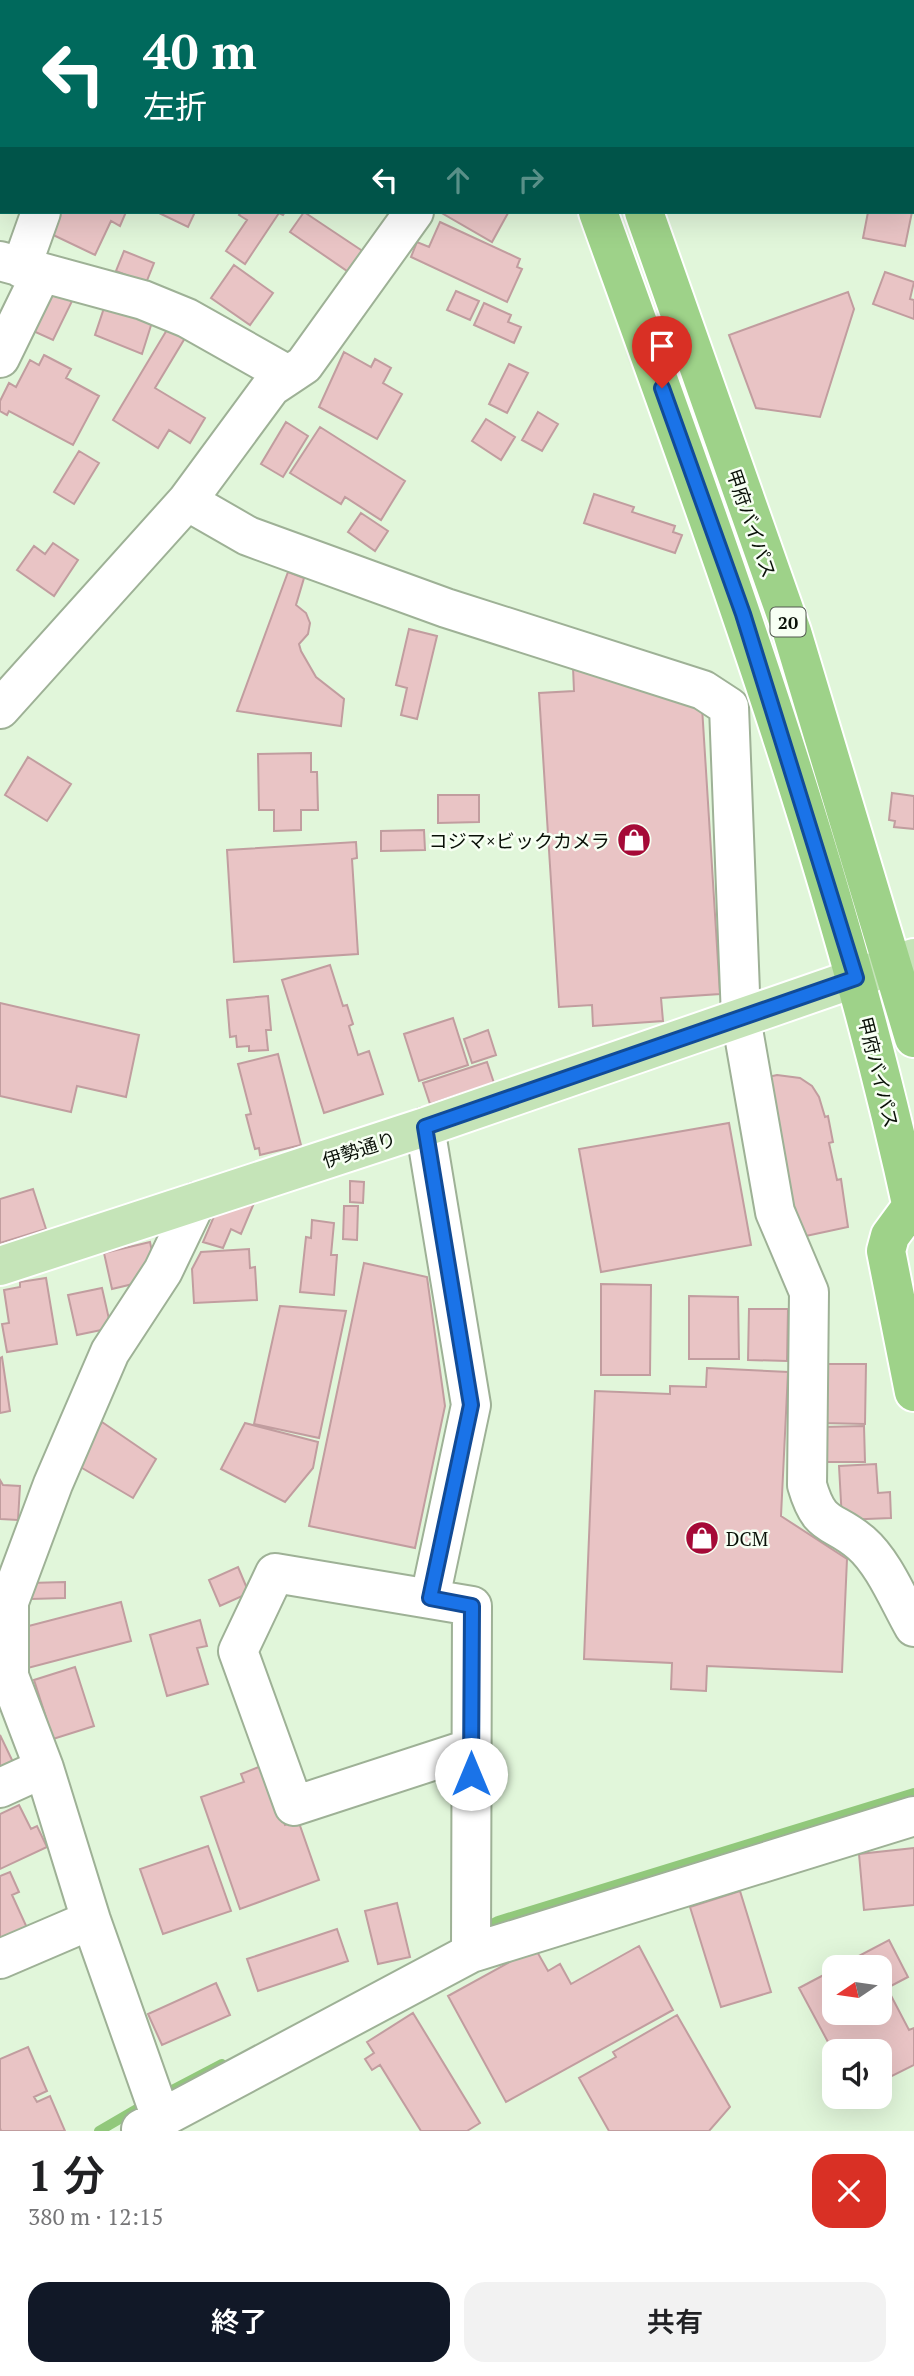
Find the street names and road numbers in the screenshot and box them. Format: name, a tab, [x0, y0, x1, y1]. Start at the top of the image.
street label: 甲府バイパス	[722, 465, 782, 581]
road number: 20	[770, 608, 806, 636]
street label: 甲府バイパス	[853, 1014, 905, 1130]
street label: 伊勢通り	[319, 1125, 399, 1173]

